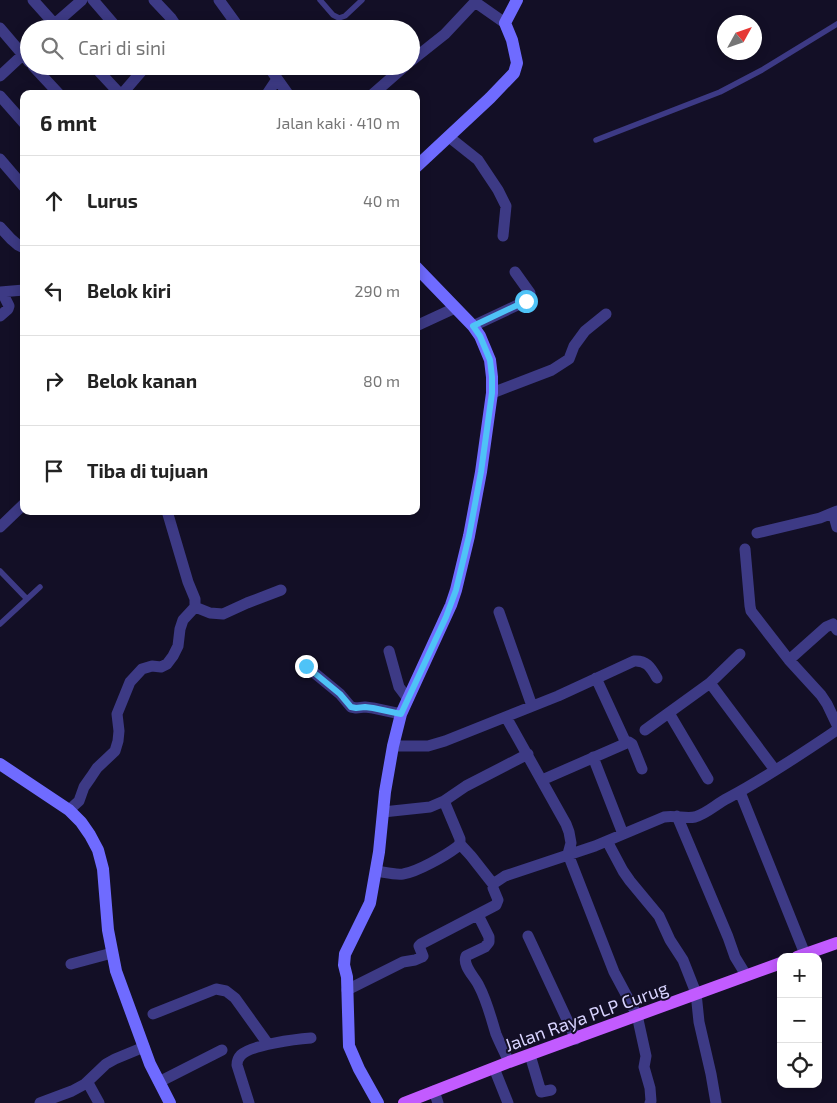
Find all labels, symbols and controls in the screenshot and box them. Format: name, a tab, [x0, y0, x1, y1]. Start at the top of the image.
north arrow	[717, 15, 762, 60]
search box	[20, 20, 420, 75]
icon: search	[38, 34, 66, 62]
text: Cari di sini	[78, 36, 166, 59]
text: 6 mnt	[40, 110, 97, 135]
text: Jalan kaki · 410 m	[276, 113, 400, 132]
icon: ahead	[40, 187, 68, 215]
text: Lurus	[87, 189, 138, 212]
text: 40 m	[363, 191, 400, 210]
icon: left	[40, 277, 68, 305]
text: Belok kiri	[87, 279, 171, 302]
text: 290 m	[355, 281, 400, 300]
route start	[515, 290, 538, 313]
icon: right	[40, 367, 68, 395]
text: Belok kanan	[87, 369, 197, 392]
text: 80 m	[363, 371, 400, 390]
icon: arrive	[40, 457, 68, 485]
text: Tiba di tujuan	[87, 459, 208, 482]
route end	[295, 655, 318, 678]
map controls	[777, 953, 822, 1088]
button: +	[777, 953, 822, 998]
street label: Jalan Raya PLP Curug	[501, 976, 671, 1056]
button: −	[777, 998, 822, 1043]
button: locate	[777, 1043, 822, 1088]

